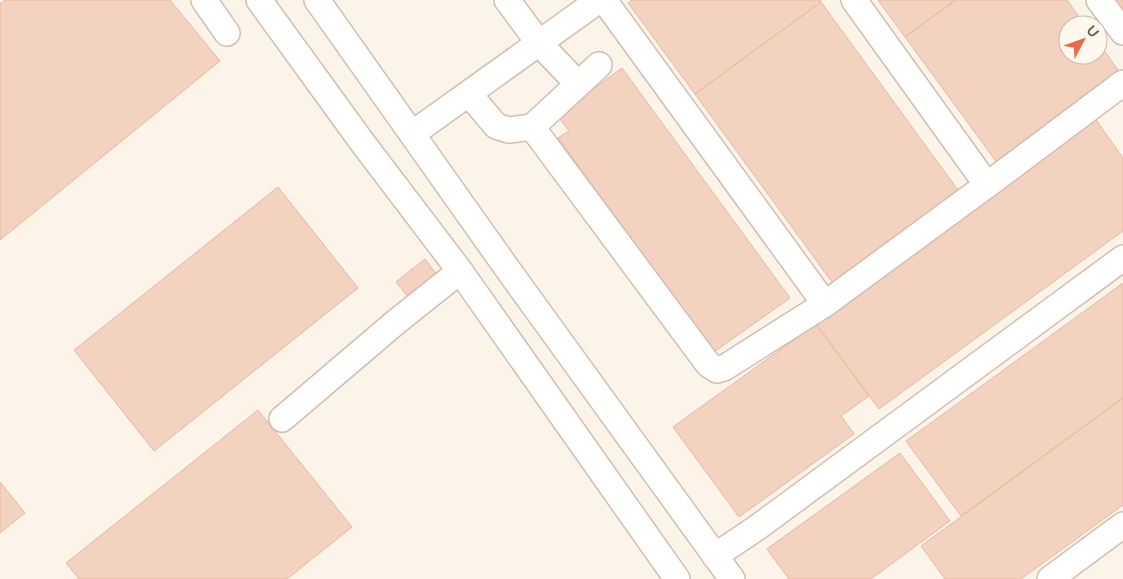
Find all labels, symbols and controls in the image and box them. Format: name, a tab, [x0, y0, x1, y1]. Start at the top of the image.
north arrow	[1058, 15, 1108, 65]
text: U	[1083, 22, 1102, 41]

